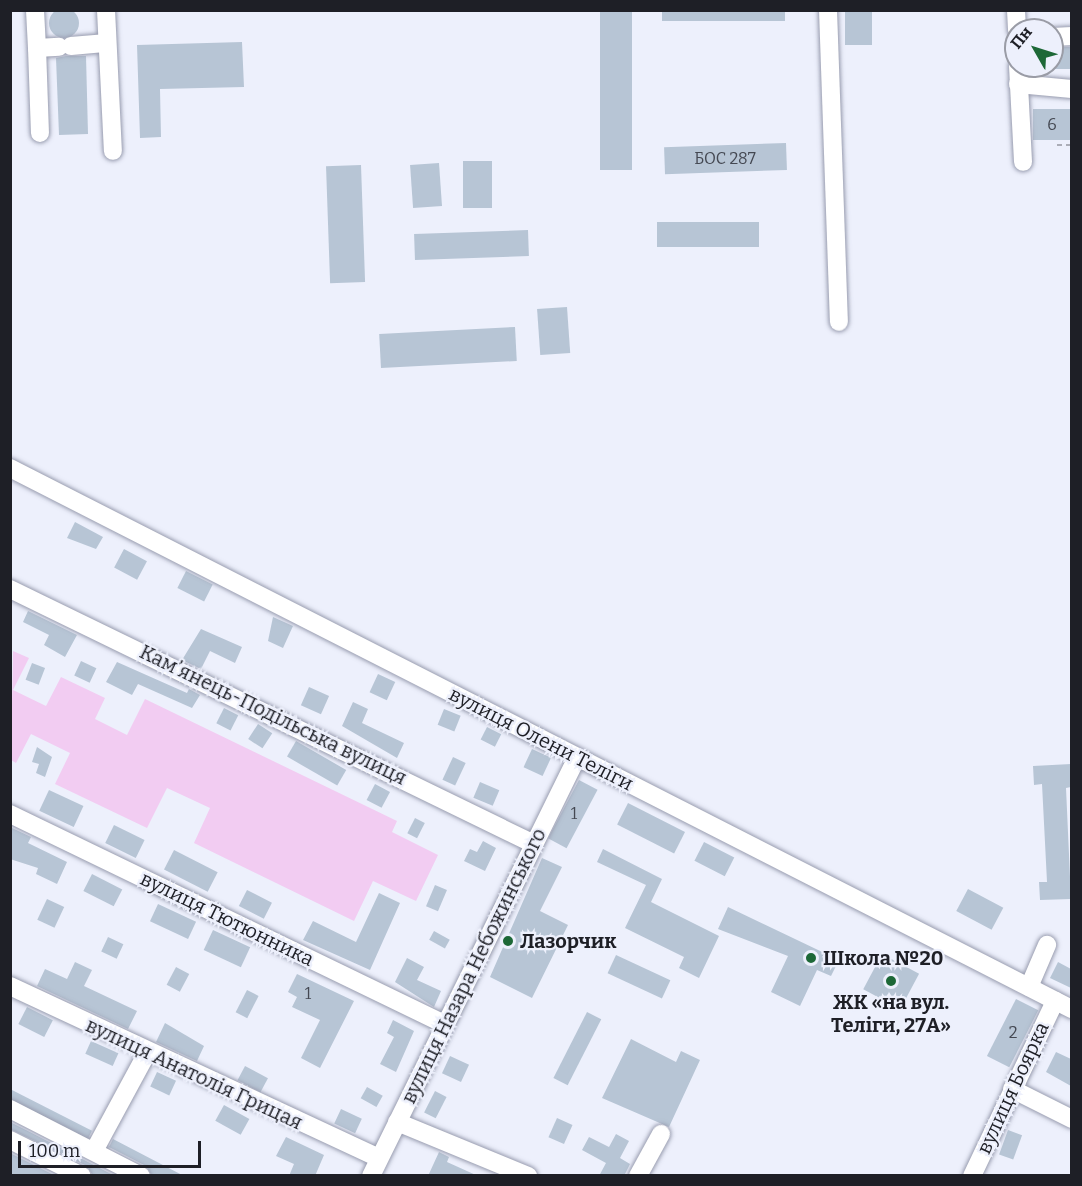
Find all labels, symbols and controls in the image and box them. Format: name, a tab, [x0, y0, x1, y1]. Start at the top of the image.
north arrow	[1004, 18, 1064, 78]
text: Пн	[1007, 23, 1036, 53]
house number: 6	[1047, 115, 1057, 135]
house number: БОС 287	[694, 149, 756, 169]
street label: Камʼянець-Подільська вулиця	[136, 640, 410, 790]
street label: вулиця Олени Теліги	[445, 682, 637, 796]
house number: 1	[571, 804, 577, 824]
street label: вулиця Назара Небожинського	[397, 824, 551, 1108]
street label: вулиця Тютюнника	[136, 867, 318, 971]
place label: Лазорчик	[520, 929, 616, 953]
marker: Лазорчик	[501, 934, 515, 948]
place label: Школа №20	[823, 946, 943, 970]
marker: Школа №20	[804, 951, 818, 965]
marker: ЖК «на вул. Теліги, 27А»	[884, 974, 898, 988]
house number: 1	[305, 984, 311, 1004]
place label: ЖК «на вул. Теліги, 27А»	[831, 990, 951, 1037]
street label: вулиця Анатолія Грицая	[82, 1013, 306, 1135]
street label: вулиця Боярка	[972, 1018, 1054, 1158]
house number: 2	[1009, 1023, 1017, 1043]
scale bar	[21, 1129, 204, 1167]
text: 100 m	[29, 1140, 80, 1162]

